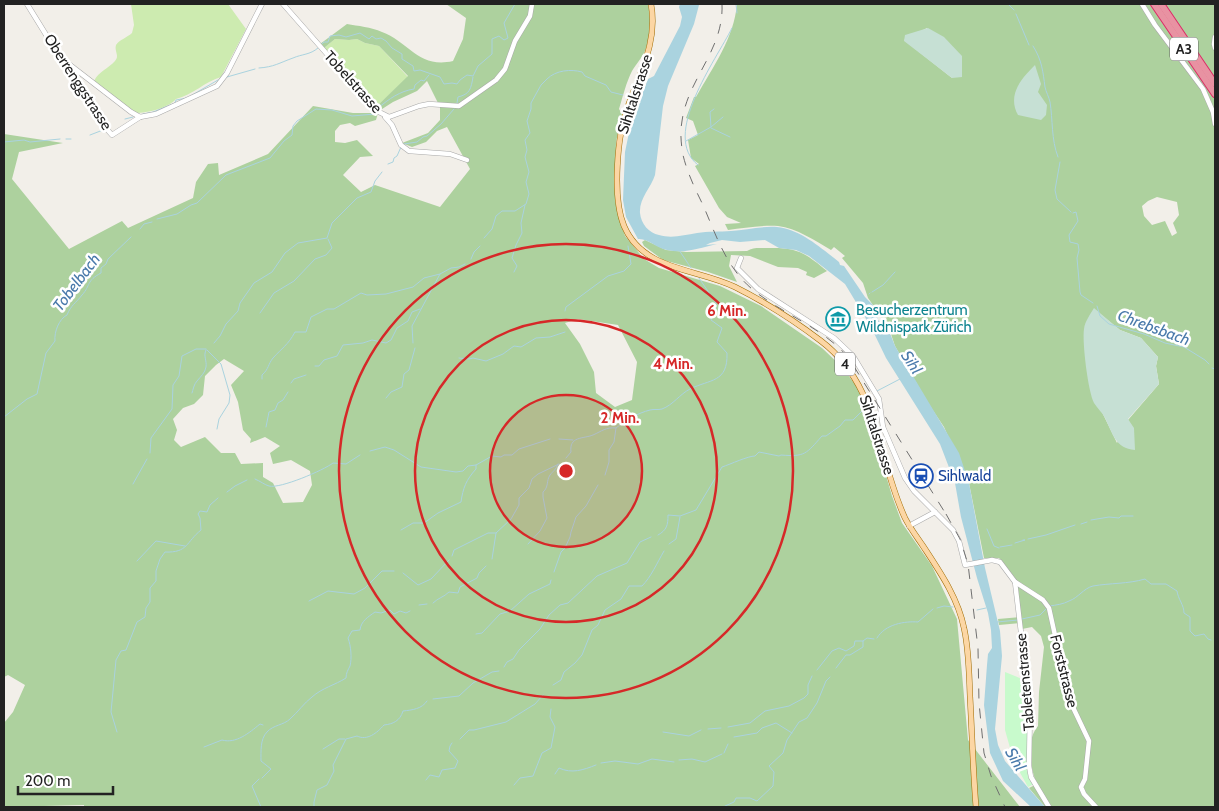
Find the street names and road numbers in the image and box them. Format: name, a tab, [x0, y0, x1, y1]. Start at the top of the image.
street label: Oberrenggstrasse	[40, 31, 116, 134]
road number: A3	[1170, 38, 1198, 61]
street label: Tobelstrasse	[320, 47, 386, 117]
street label: Sihltalstrasse	[614, 52, 656, 136]
road number: 4	[835, 352, 855, 376]
street label: Sihltalstrasse	[856, 393, 898, 477]
street label: Tabletenstrasse	[1012, 632, 1038, 732]
street label: Forststrasse	[1046, 633, 1082, 710]

